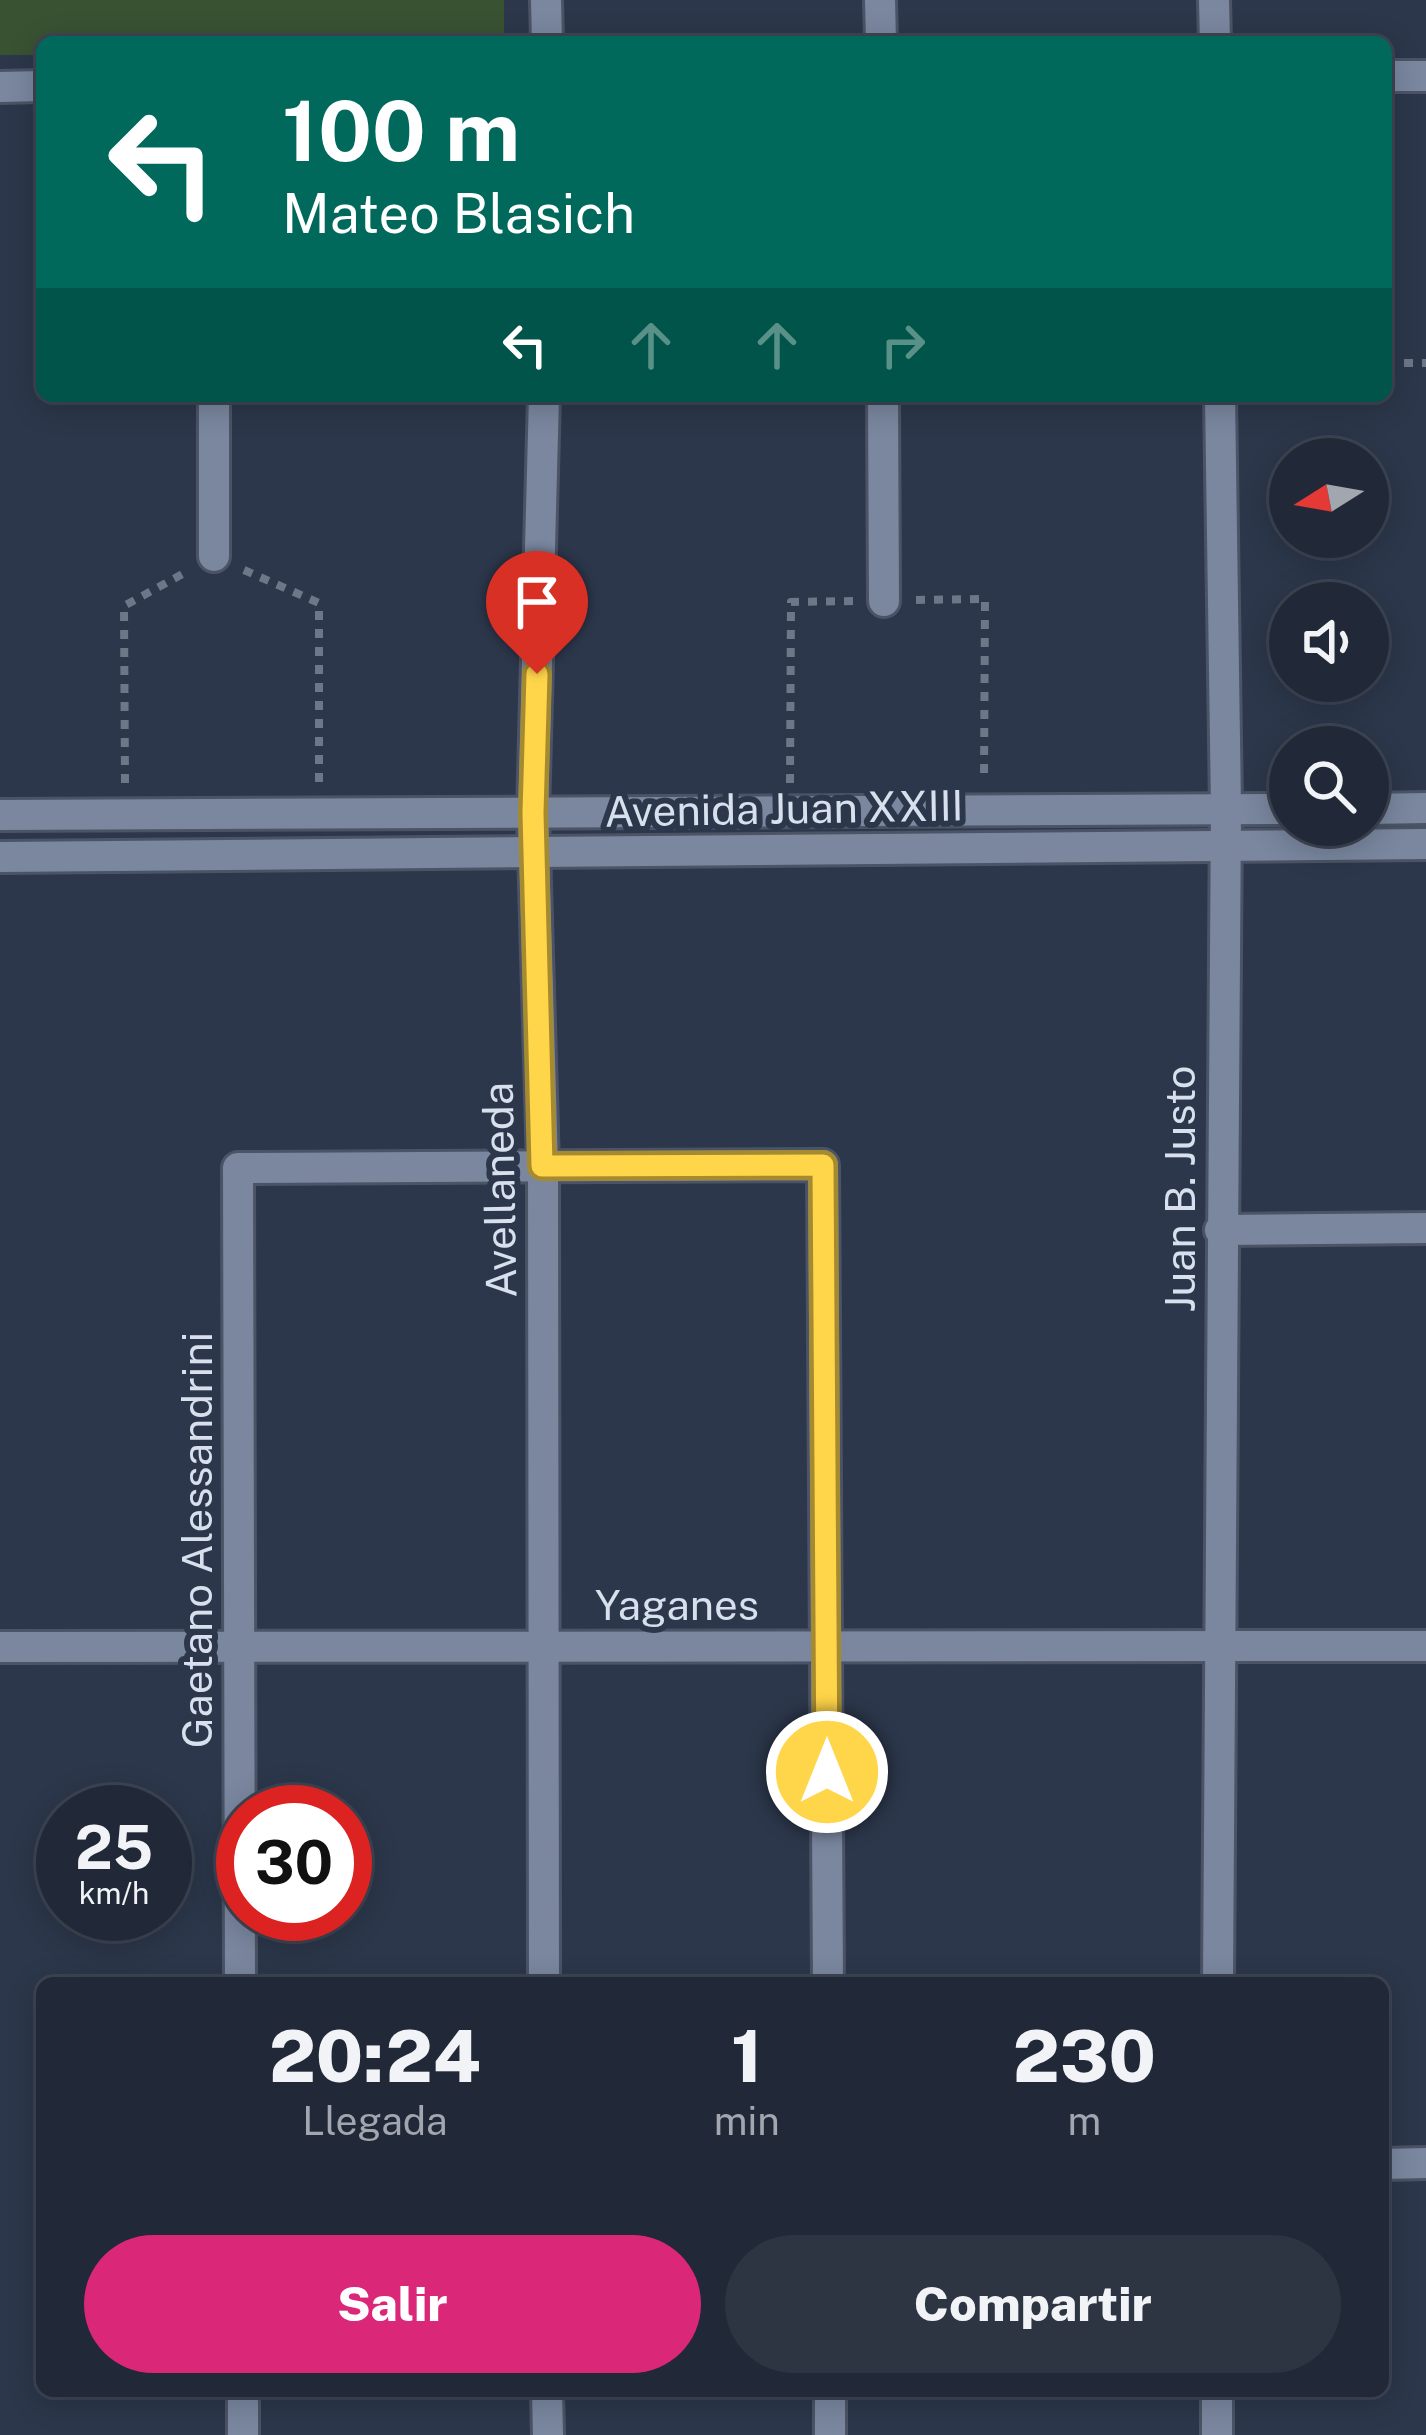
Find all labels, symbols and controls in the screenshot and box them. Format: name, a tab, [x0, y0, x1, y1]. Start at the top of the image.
text: 100 m	[282, 81, 520, 180]
icon: left	[84, 84, 240, 240]
text: Mateo Blasich	[282, 182, 635, 245]
icon: left	[492, 312, 558, 378]
icon: ahead	[618, 312, 684, 378]
icon: ahead	[744, 312, 810, 378]
icon: right	[870, 312, 936, 378]
north arrow	[1269, 438, 1389, 558]
map controls	[1269, 438, 1389, 846]
pin	[486, 551, 588, 674]
icon: arrive	[504, 569, 570, 635]
button: sound	[1269, 582, 1389, 702]
button: search	[1269, 726, 1389, 846]
street label: Avenida Juan XXIII	[604, 780, 964, 836]
street label: Juan B. Justo	[1155, 1066, 1204, 1312]
street label: Avellaneda	[473, 1082, 525, 1298]
street label: Gaetano Alessandrini	[172, 1332, 221, 1748]
street label: Yaganes	[595, 1580, 759, 1629]
position arrow	[764, 1709, 890, 1835]
speed limit sign: 30	[216, 1785, 372, 1941]
text: 25	[75, 1812, 153, 1883]
text: km/h	[79, 1875, 149, 1911]
text: 20:24	[269, 2014, 481, 2098]
text: 1	[731, 2014, 763, 2098]
text: 230	[1013, 2014, 1156, 2098]
text: Llegada	[302, 2098, 448, 2144]
text: min	[714, 2098, 780, 2144]
text: m	[1068, 2098, 1101, 2144]
button: Salir	[84, 2235, 701, 2373]
button: Compartir	[725, 2235, 1341, 2373]

